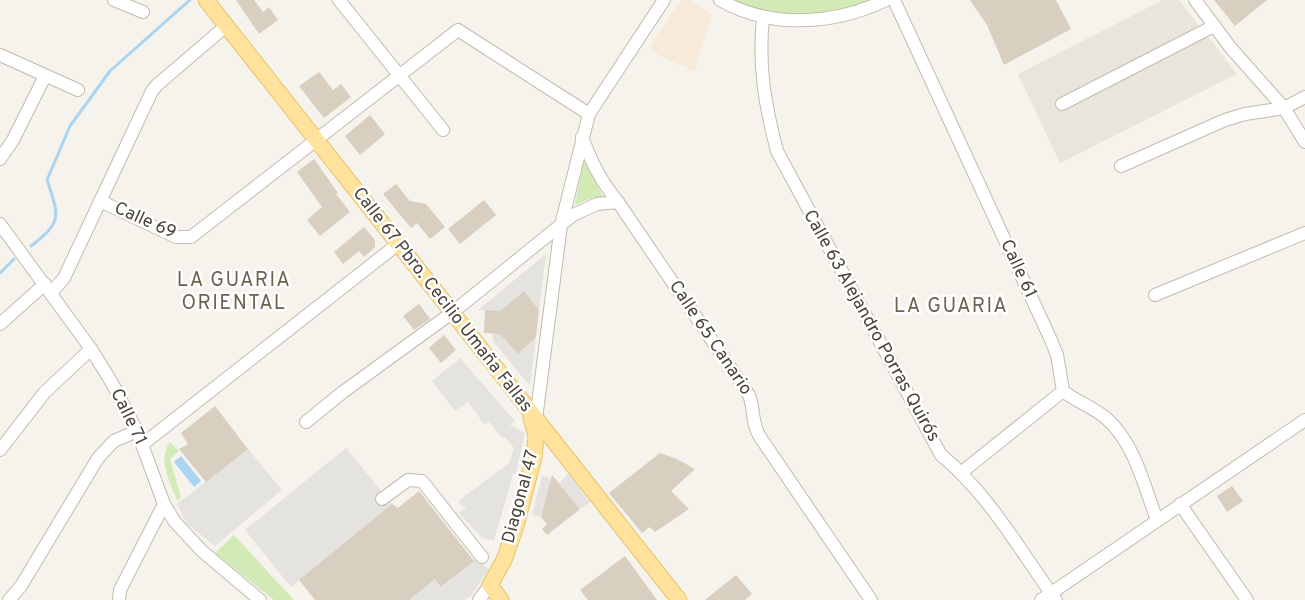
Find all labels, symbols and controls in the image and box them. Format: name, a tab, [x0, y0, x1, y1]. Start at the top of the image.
street label: Calle 67 Pbro. Cecilio Umaña Fallas	[347, 183, 537, 417]
street label: Calle 69	[110, 197, 180, 245]
street label: Calle 63 Alejandro Porras Quirós	[797, 206, 945, 446]
street label: Calle 61	[994, 236, 1042, 302]
district label: LA GUARIA ORIENTAL	[177, 268, 291, 317]
street label: Calle 65 Canario	[663, 276, 757, 400]
district label: LA GUARIA	[894, 294, 1008, 320]
street label: Calle 71	[104, 385, 152, 449]
street label: Diagonal 47	[498, 448, 544, 546]

